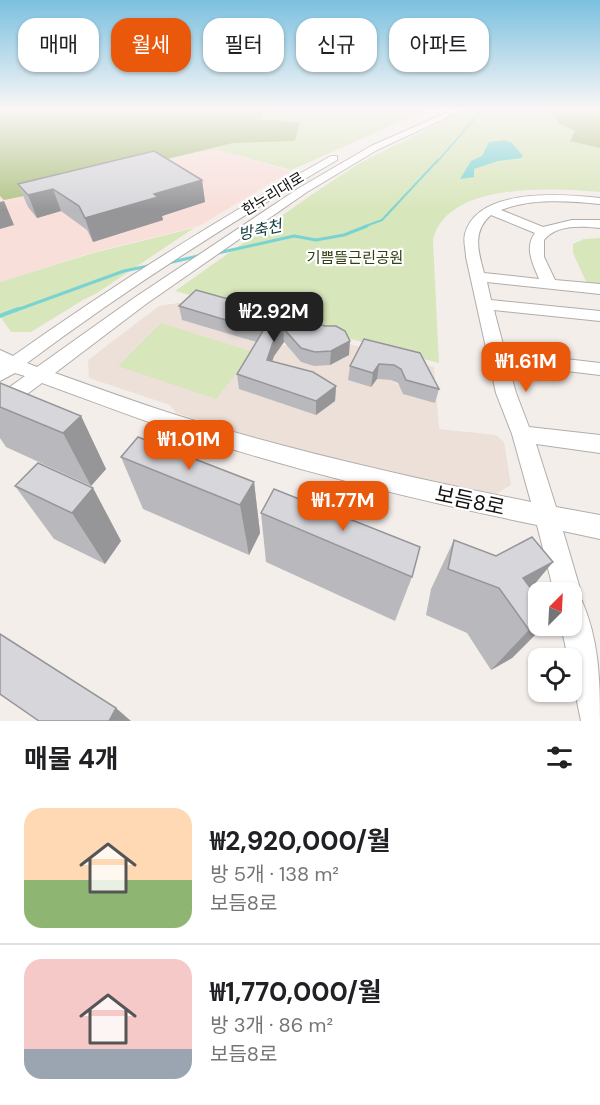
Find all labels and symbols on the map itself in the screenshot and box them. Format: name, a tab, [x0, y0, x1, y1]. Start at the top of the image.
street label: 한누리대로	[238, 168, 308, 220]
water label: 방축천	[236, 215, 286, 245]
park label: 기쁨뜰근린공원	[307, 248, 403, 268]
pin: ₩2.92M	[225, 292, 323, 343]
pin: ₩1.61M	[477, 342, 575, 393]
pin: ₩1.01M	[140, 420, 238, 471]
street label: 보듬8로	[432, 480, 508, 522]
pin: ₩1.77M	[294, 481, 392, 532]
north arrow	[528, 582, 582, 636]

